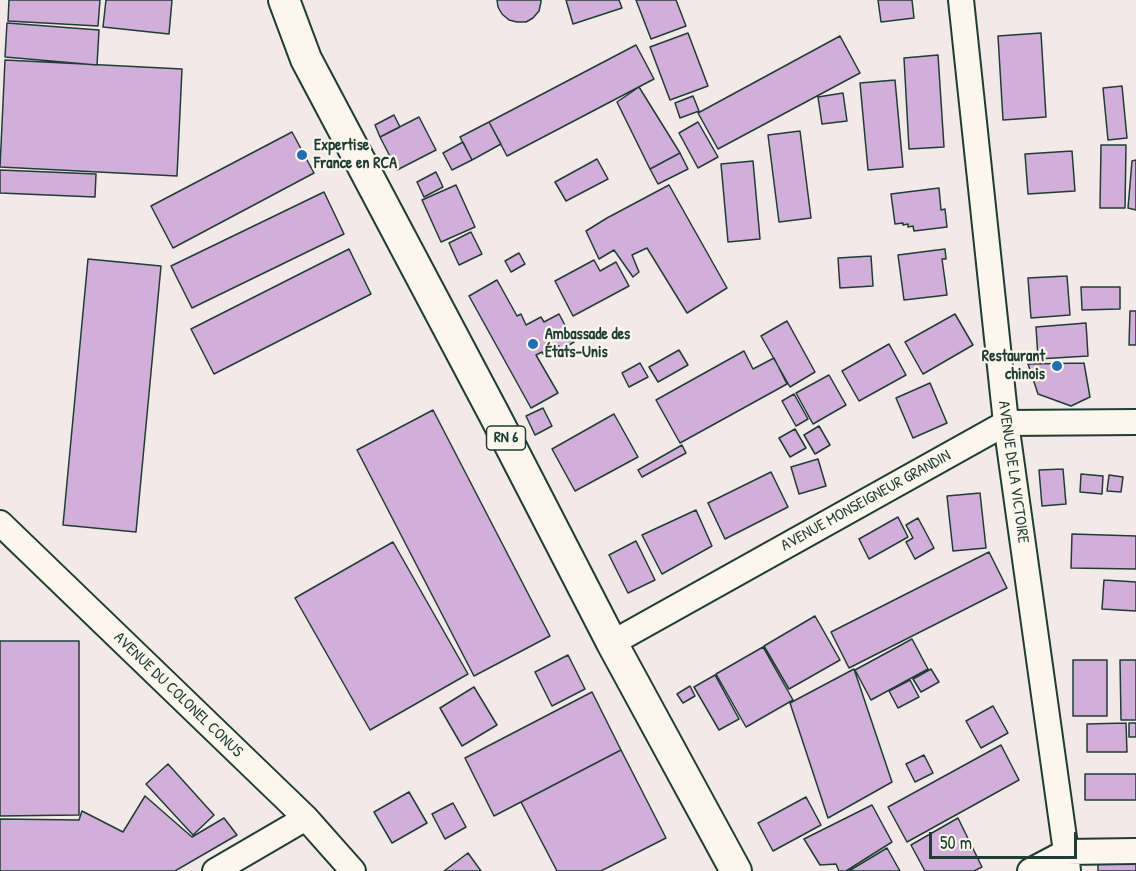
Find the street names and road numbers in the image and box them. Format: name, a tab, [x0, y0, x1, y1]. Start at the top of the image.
street label: AVENUE DE LA VICTOIRE	[993, 399, 1033, 545]
road number: RN 6	[486, 426, 526, 450]
street label: AVENUE MONSEIGNEUR GRANDIN	[778, 446, 954, 556]
street label: AVENUE DU COLONEL CONUS	[109, 628, 247, 762]

